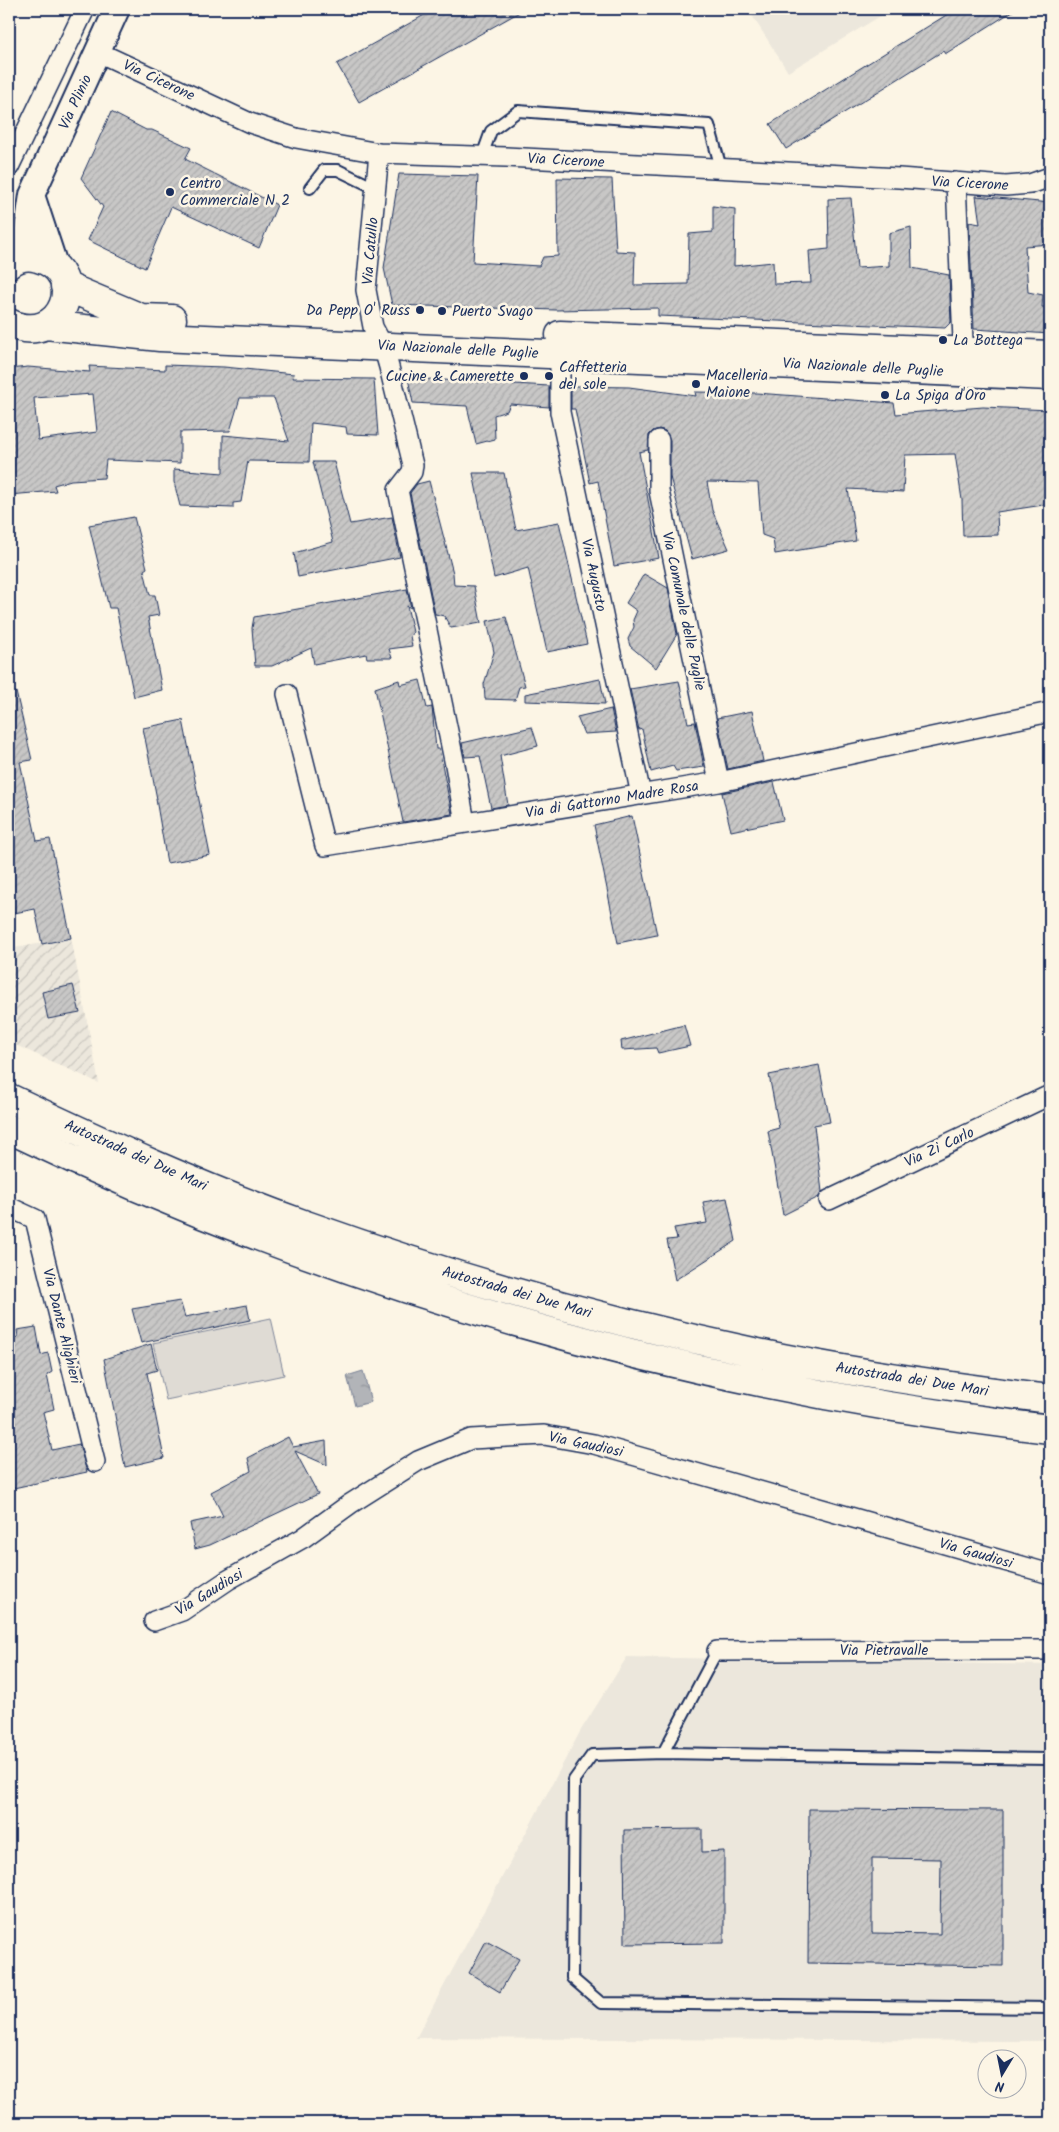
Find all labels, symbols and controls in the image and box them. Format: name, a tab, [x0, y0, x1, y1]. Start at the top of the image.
street label: Via Cicerone	[119, 54, 199, 108]
street label: Via Plinio	[53, 71, 99, 134]
street label: Via Cicerone	[527, 147, 605, 175]
street label: Via Cicerone	[931, 170, 1009, 198]
place label: Centro Commerciale N 2	[180, 172, 290, 213]
marker: Centro Commerciale N 2	[164, 186, 176, 198]
street label: Via Catullo	[356, 216, 386, 286]
place label: Da Pepp O' Russ	[306, 299, 411, 323]
place label: Puerto Svago	[452, 300, 533, 324]
marker: Da Pepp O' Russ	[414, 304, 426, 316]
marker: Puerto Svago	[436, 305, 448, 317]
place label: La Bottega	[953, 329, 1023, 353]
street label: Via Nazionale delle Puglie	[377, 334, 539, 366]
marker: La Bottega	[937, 334, 949, 346]
street label: Via Nazionale delle Puglie	[782, 352, 944, 384]
place label: Caffetteria del sole	[559, 356, 627, 397]
place label: Macelleria Maione	[706, 364, 768, 405]
place label: Cucine & Camerette	[385, 365, 514, 389]
marker: Cucine & Camerette	[518, 370, 530, 382]
marker: Caffetteria del sole	[543, 370, 555, 382]
marker: Macelleria Maione	[690, 378, 702, 390]
place label: La Spiga d'Oro	[895, 384, 986, 408]
marker: La Spiga d'Oro	[879, 389, 891, 401]
street label: Via Comunale delle Puglie	[654, 530, 712, 693]
street label: Via Augusto	[574, 536, 613, 614]
street label: Via di Gattorno Madre Rosa	[524, 774, 701, 826]
street label: Autostrada dei Due Mari	[60, 1114, 212, 1199]
street label: Via Zi Carlo	[900, 1121, 979, 1175]
street label: Autostrada dei Due Mari	[439, 1260, 596, 1326]
street label: Via Dante Alighieri	[35, 1266, 87, 1388]
street label: Autostrada dei Due Mari	[834, 1356, 991, 1404]
street label: Via Gaudiosi	[546, 1425, 627, 1465]
street label: Via Gaudiosi	[936, 1532, 1017, 1576]
street label: Via Gaudiosi	[171, 1562, 249, 1623]
street label: Via Pietravalle	[840, 1639, 928, 1663]
north arrow	[976, 2050, 1026, 2100]
text: N	[993, 2074, 1006, 2097]

